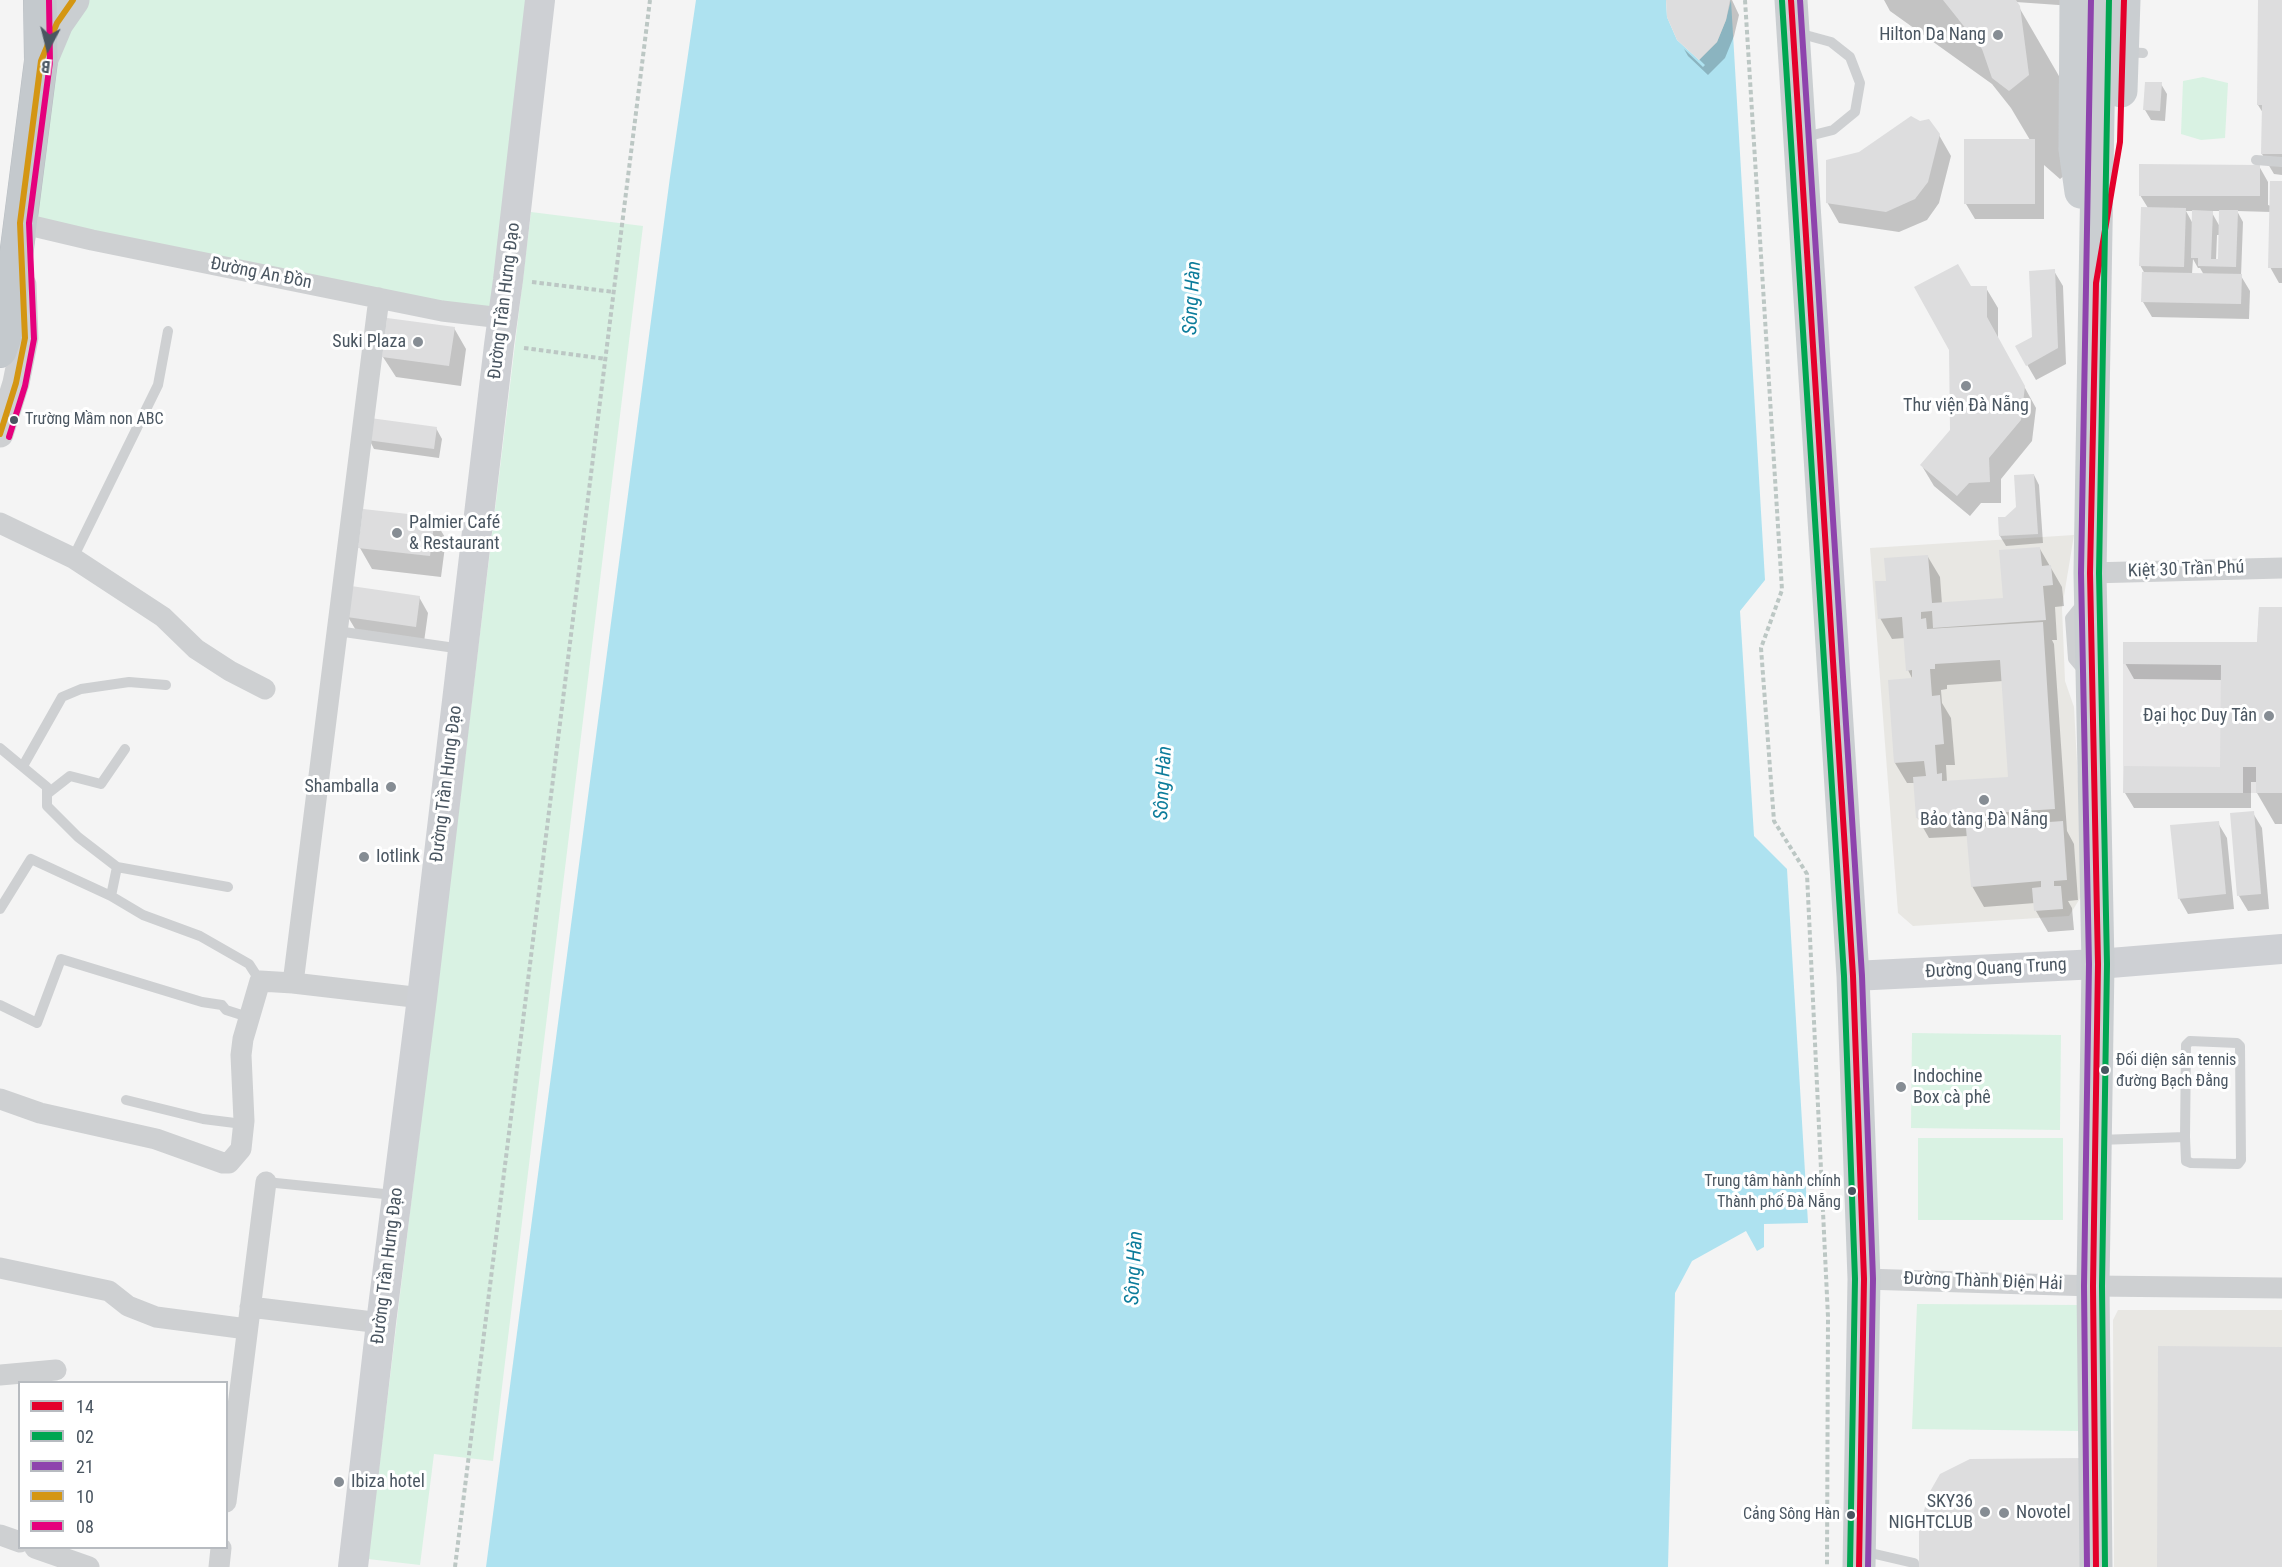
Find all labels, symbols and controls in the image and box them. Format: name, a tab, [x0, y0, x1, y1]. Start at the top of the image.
north arrow	[18, 18, 78, 78]
place label: Hilton Da Nang	[1879, 24, 1986, 46]
marker: Hilton Da Nang	[1991, 28, 2005, 42]
text: B	[40, 56, 51, 76]
street label: Đường Trần Hưng Đạo	[485, 222, 525, 380]
street label: Đường An Đồn	[209, 254, 313, 294]
water label: Sông Hàn	[1179, 260, 1207, 336]
place label: Suki Plaza	[332, 331, 406, 353]
marker: Suki Plaza	[411, 335, 425, 349]
marker: Thư viện Đà Nẵng	[1959, 379, 1973, 393]
place label: Thư viện Đà Nẵng	[1903, 395, 2029, 417]
place label: Trường Mầm non ABC	[25, 410, 163, 430]
marker: Trường Mầm non ABC	[8, 414, 20, 426]
place label: Palmier Café & Restaurant	[409, 512, 500, 554]
marker: Palmier Café & Restaurant	[390, 526, 404, 540]
street label: Kiệt 30 Trần Phú	[2127, 557, 2245, 583]
street label: Đường Trần Hưng Đạo	[427, 705, 467, 863]
place label: Đại học Duy Tân	[2143, 705, 2257, 727]
marker: Đại học Duy Tân	[2262, 709, 2276, 723]
water label: Sông Hàn	[1150, 745, 1178, 821]
place label: Shamballa	[304, 776, 379, 798]
marker: Shamballa	[384, 780, 398, 794]
marker: Bảo tàng Đà Nẵng	[1977, 793, 1991, 807]
place label: Bảo tàng Đà Nẵng	[1920, 809, 2048, 831]
place label: Iotlink	[376, 846, 420, 868]
marker: Iotlink	[357, 850, 371, 864]
street label: Đường Quang Trung	[1925, 955, 2067, 983]
place label: Đối diện sân tennis đường Bạch Đằng	[2116, 1051, 2236, 1089]
marker: Đối diện sân tennis đường Bạch Đằng	[2099, 1064, 2111, 1076]
place label: Indochine Box cà phê	[1913, 1066, 1991, 1108]
marker: Indochine Box cà phê	[1894, 1080, 1908, 1094]
place label: Trung tâm hành chính Thành phố Đà Nẵng	[1704, 1172, 1841, 1210]
marker: Trung tâm hành chính Thành phố Đà Nẵng	[1846, 1185, 1858, 1197]
street label: Đường Trần Hưng Đạo	[368, 1187, 408, 1345]
water label: Sông Hàn	[1121, 1230, 1149, 1306]
street label: Đường Thành Điện Hải	[1903, 1268, 2063, 1296]
legend	[18, 1381, 228, 1549]
text: 14	[76, 1396, 94, 1417]
text: 02	[76, 1426, 94, 1447]
text: 21	[76, 1456, 94, 1477]
place label: Ibiza hotel	[351, 1471, 425, 1493]
marker: Ibiza hotel	[332, 1475, 346, 1489]
text: 10	[76, 1486, 94, 1507]
place label: SKY36 NIGHTCLUB	[1888, 1491, 1973, 1534]
place label: Novotel	[2016, 1502, 2071, 1524]
place label: Cảng Sông Hàn	[1743, 1505, 1840, 1525]
marker: SKY36 NIGHTCLUB	[1978, 1505, 1992, 1519]
marker: Novotel	[1997, 1506, 2011, 1520]
marker: Cảng Sông Hàn	[1845, 1509, 1857, 1521]
text: 08	[76, 1516, 94, 1537]

